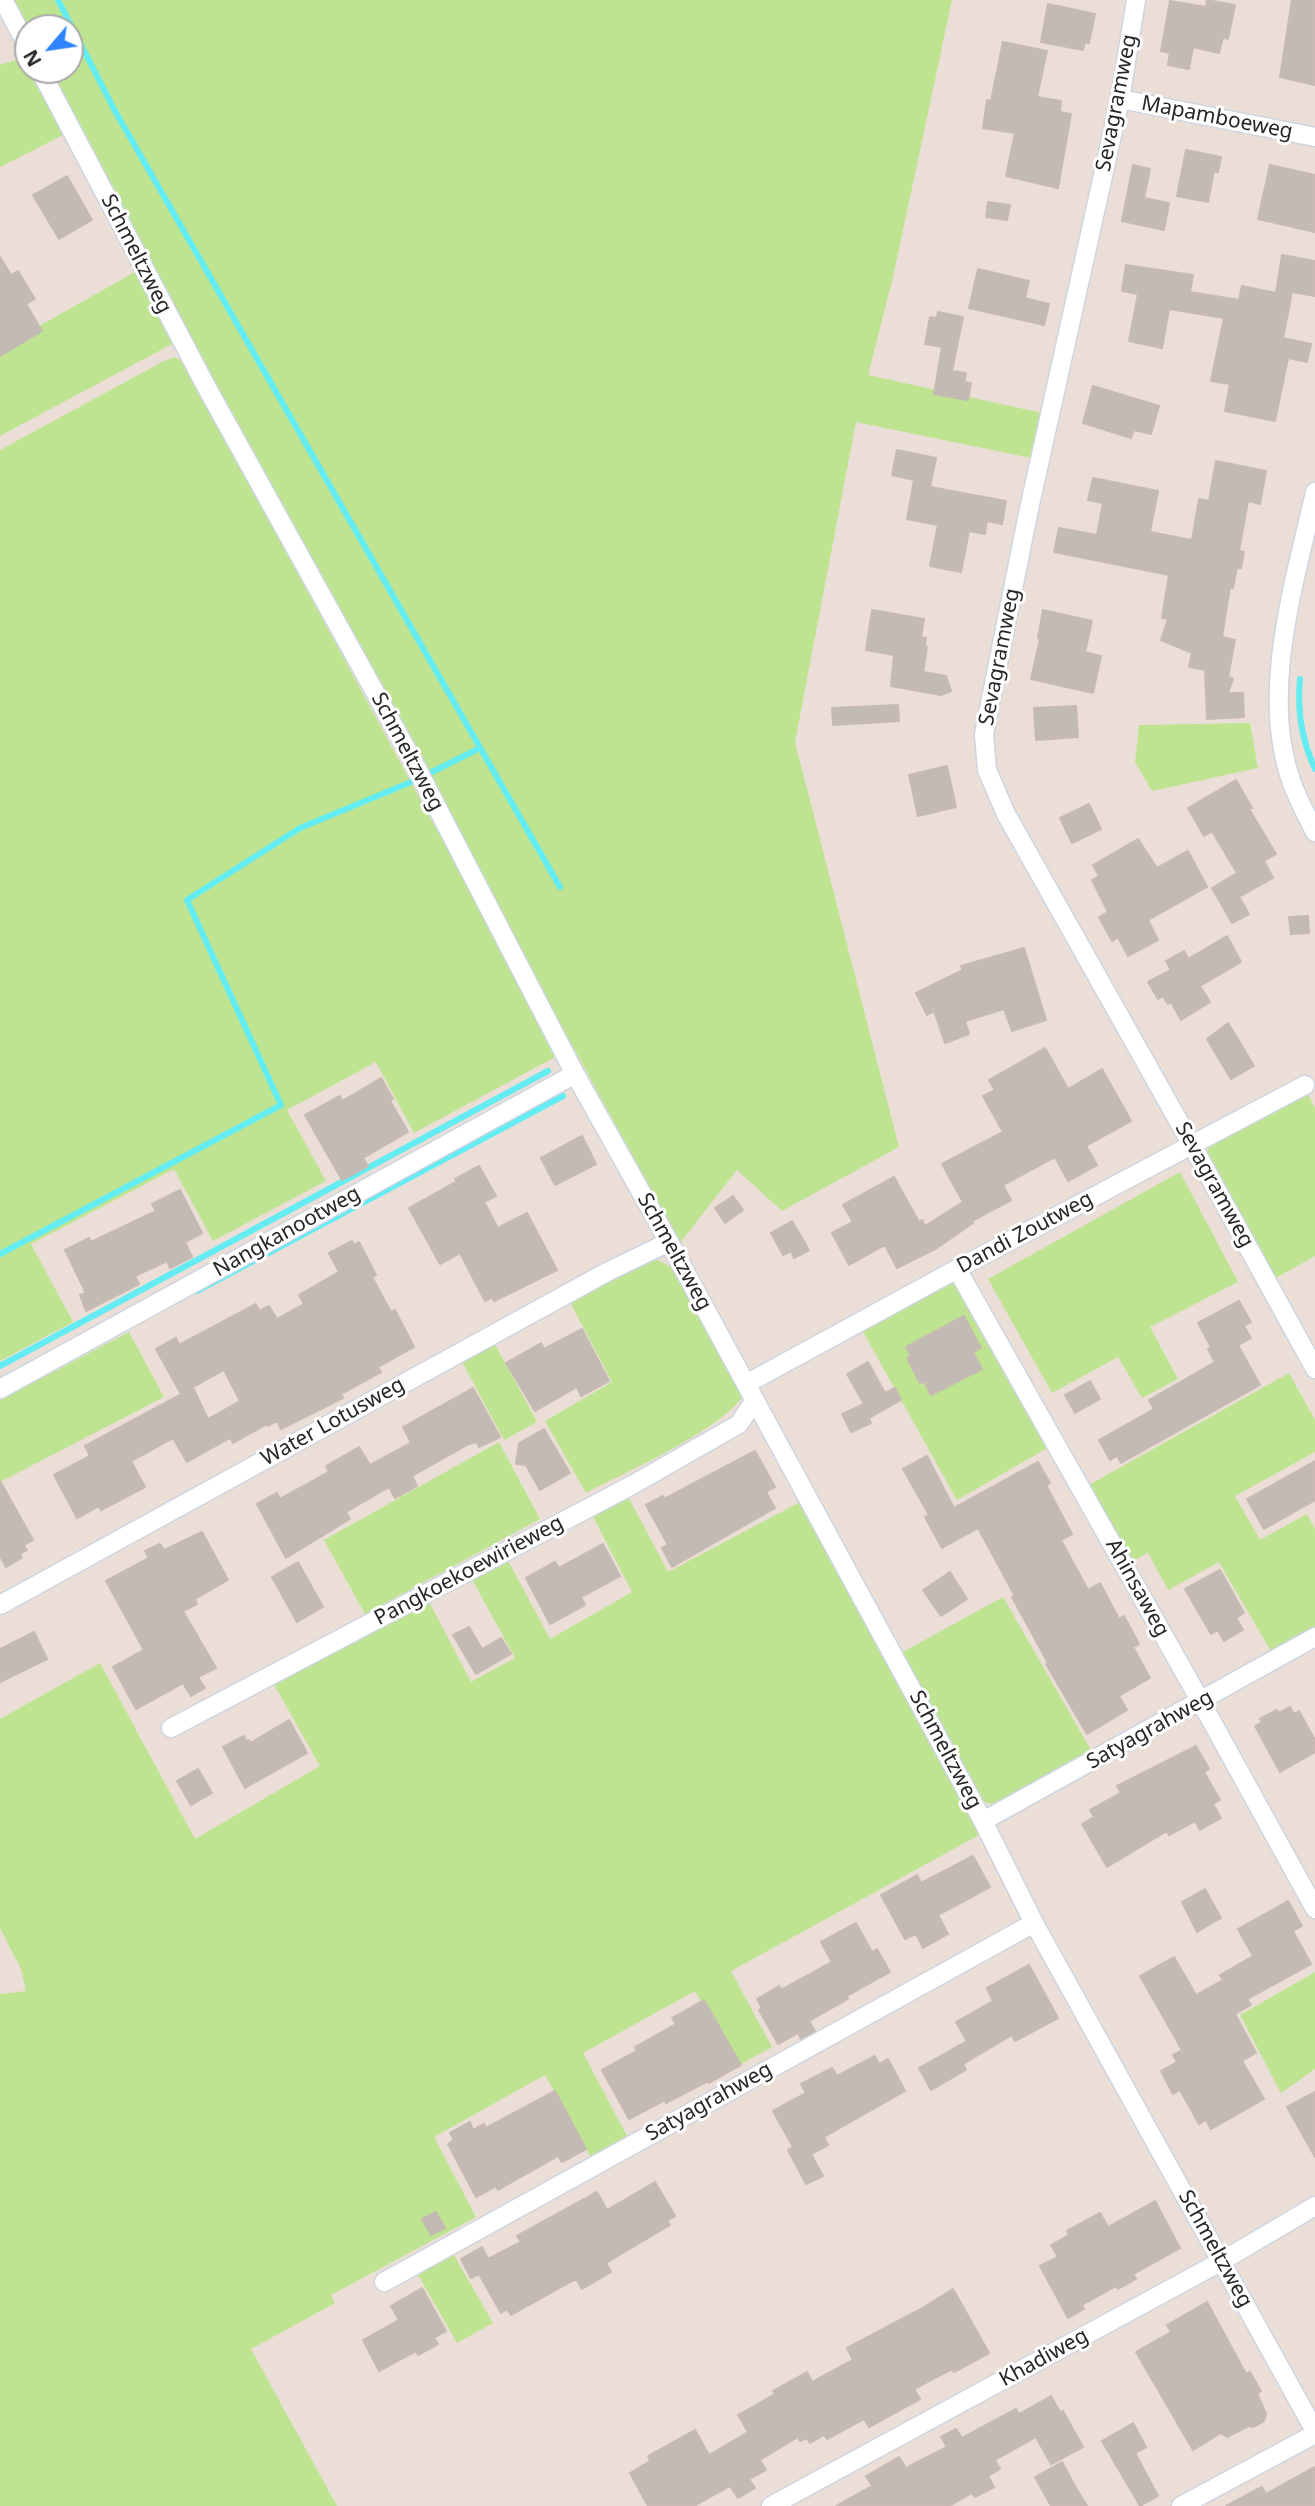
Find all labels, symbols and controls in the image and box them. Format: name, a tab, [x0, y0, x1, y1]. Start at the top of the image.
north arrow	[14, 14, 84, 84]
street label: Sevagramweg	[1091, 32, 1143, 174]
text: N	[17, 45, 48, 71]
street label: Mapamboeweg	[1139, 91, 1295, 145]
street label: Schmeltzweg	[95, 190, 177, 318]
street label: Sevagramweg	[974, 586, 1026, 728]
street label: Schmeltzweg	[365, 689, 449, 815]
street label: Sevagramweg	[1169, 1118, 1259, 1252]
street label: Nangkanootweg	[209, 1181, 365, 1283]
street label: Dandi Zoutweg	[953, 1187, 1097, 1279]
street label: Schmeltzweg	[631, 1189, 717, 1315]
street label: Water Lotusweg	[257, 1372, 409, 1472]
street label: Pangkoekoewirieweg	[370, 1511, 568, 1631]
street label: Ahinsaweg	[1100, 1535, 1174, 1641]
street label: Satyagrahweg	[1082, 1685, 1218, 1775]
street label: Schmeltzweg	[903, 1687, 987, 1813]
street label: Satyagrahweg	[641, 2057, 777, 2147]
street label: Schmeltzweg	[1172, 2186, 1258, 2312]
street label: Khadiweg	[995, 2323, 1093, 2393]

